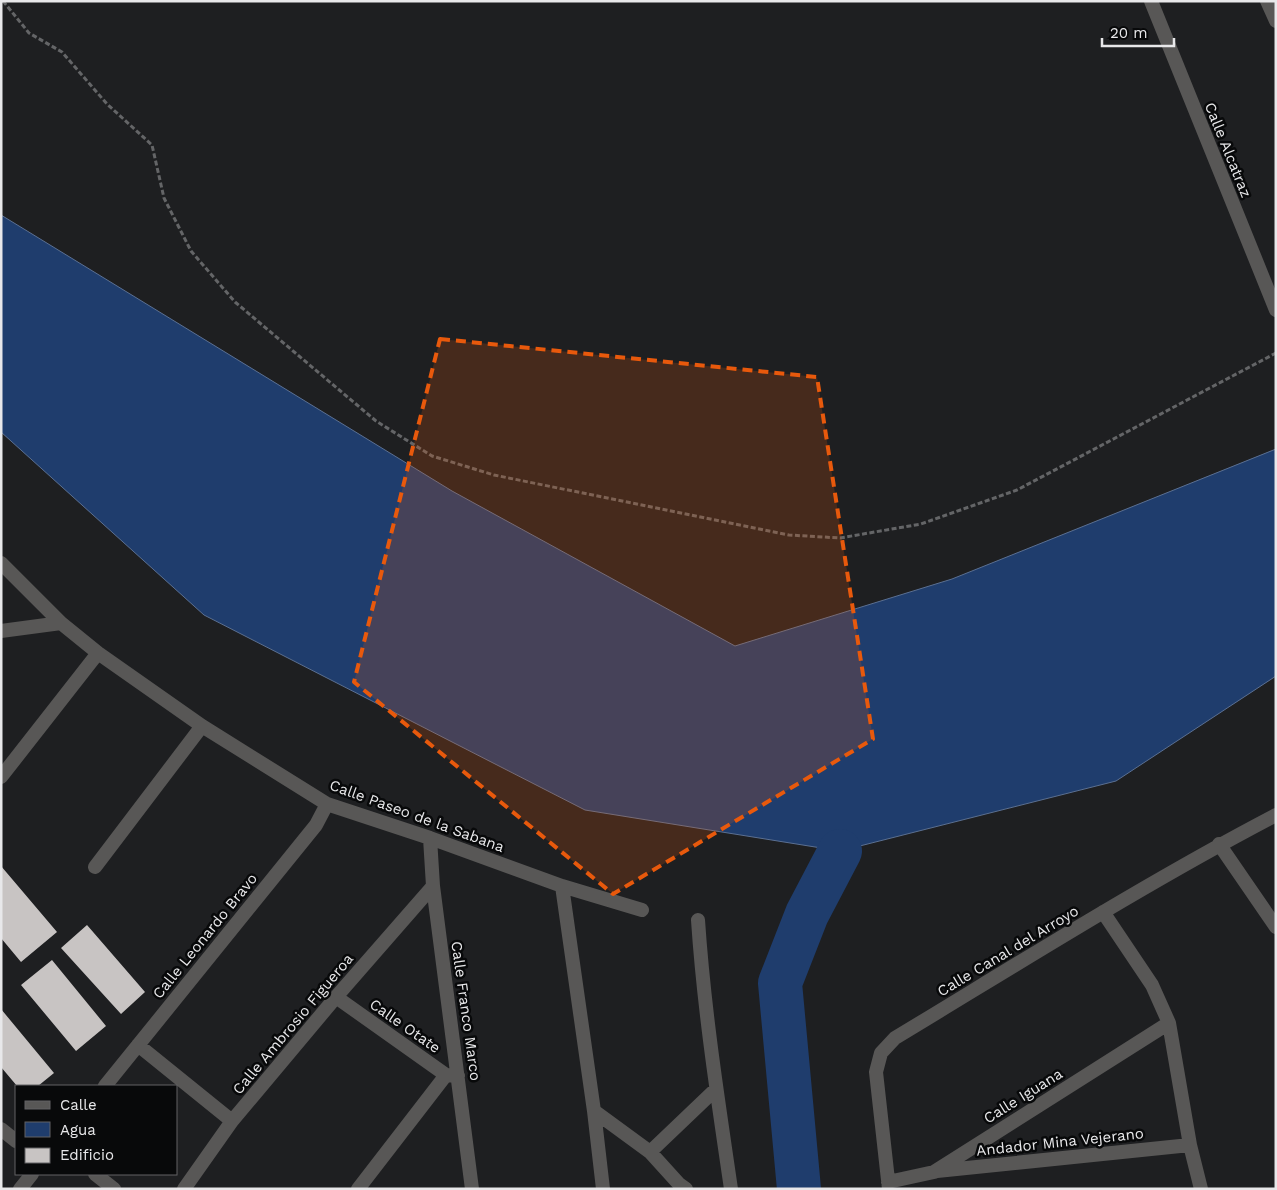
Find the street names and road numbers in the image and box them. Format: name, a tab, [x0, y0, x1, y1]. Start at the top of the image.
street label: Calle Alcatraz	[1201, 100, 1255, 200]
street label: Calle Paseo de la Sabana	[327, 776, 507, 856]
street label: Calle Leonardo Bravo	[149, 870, 261, 1002]
street label: Calle Canal del Arroyo	[934, 902, 1082, 1000]
street label: Calle Franco Marco	[447, 940, 485, 1082]
street label: Calle Ambrosio Figueroa	[229, 950, 357, 1098]
street label: Calle Otate	[366, 995, 444, 1057]
street label: Calle Iguana	[980, 1064, 1066, 1127]
street label: Andador Mina Vejerano	[975, 1124, 1145, 1160]

